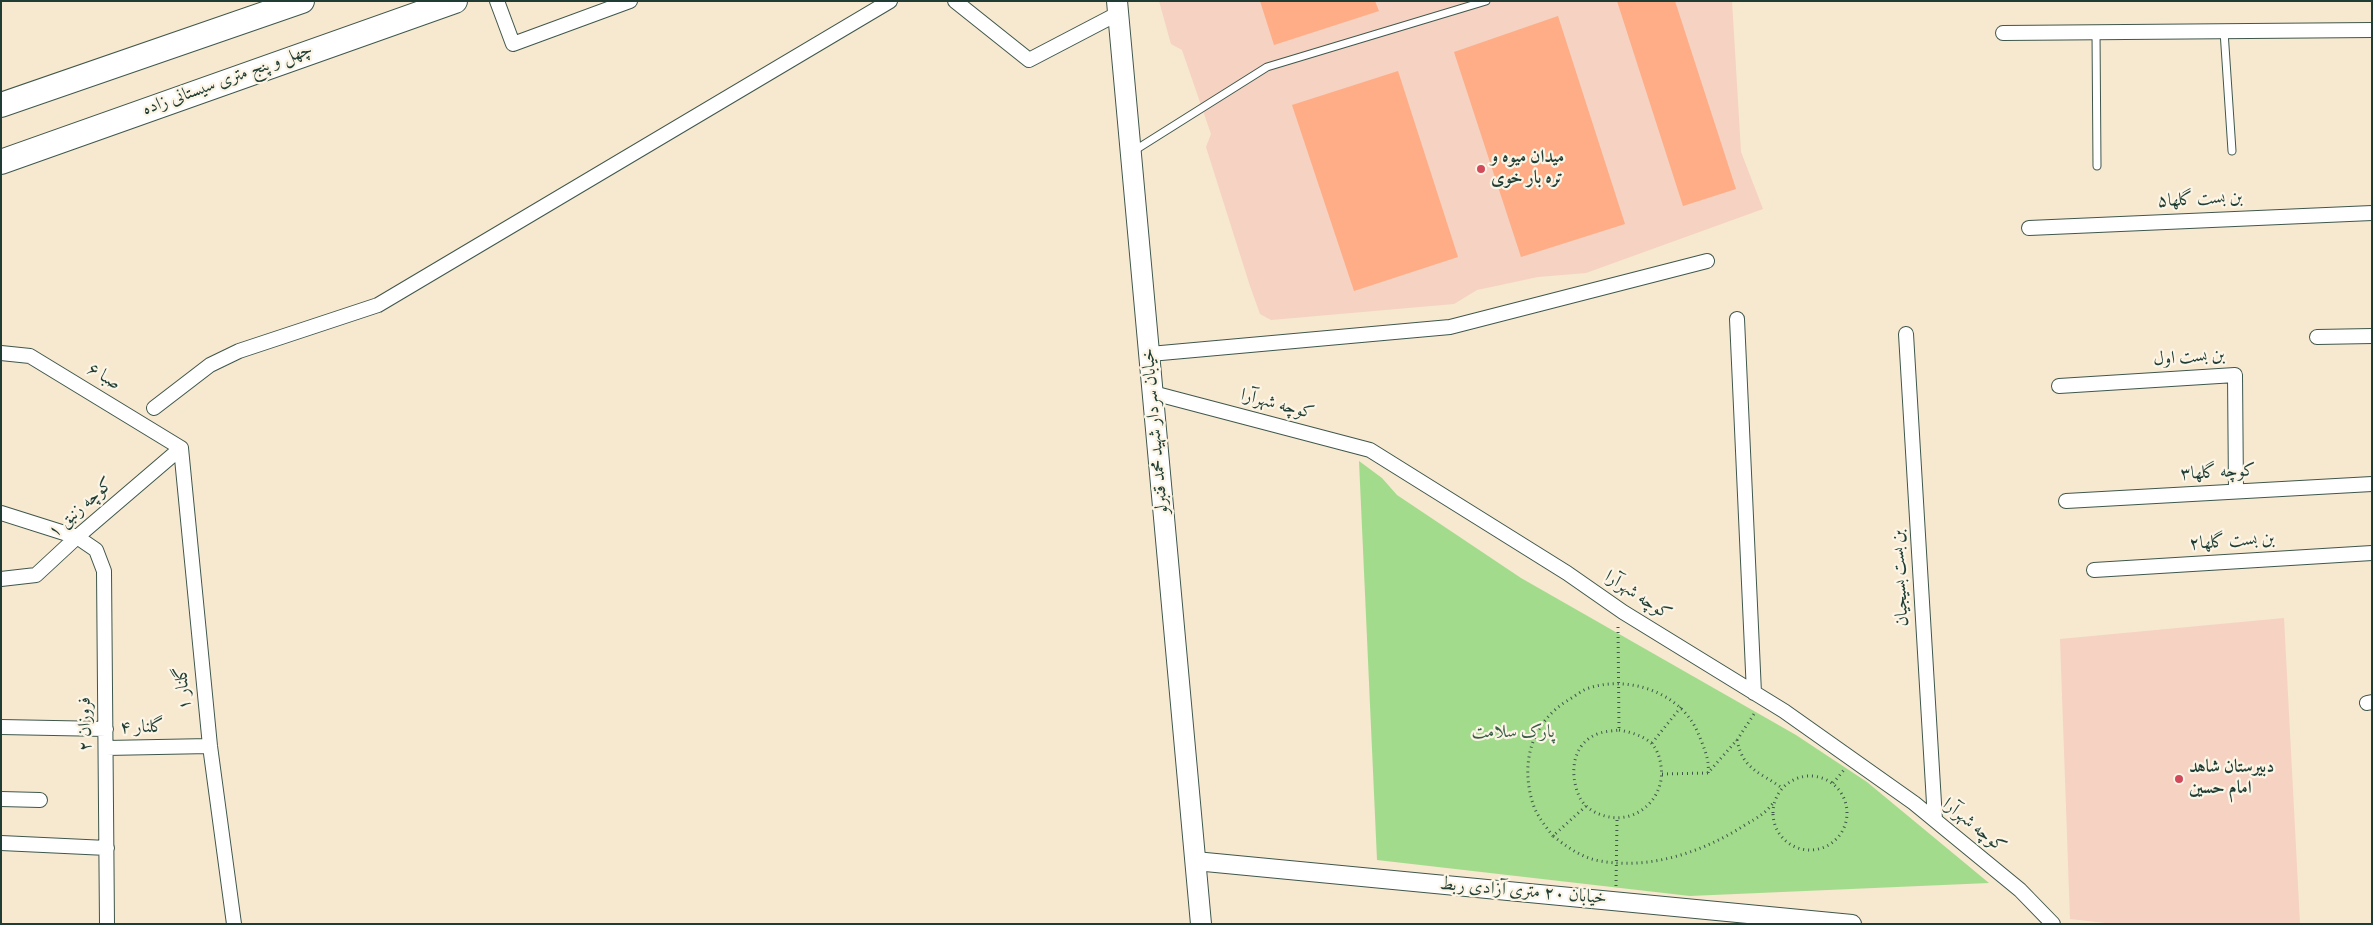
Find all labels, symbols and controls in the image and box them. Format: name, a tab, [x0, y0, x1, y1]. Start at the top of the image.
street label: چهل و پنج متری سیستانی زاده	[140, 40, 316, 122]
place label: میدان میوه و تره بار خوی	[1491, 148, 1564, 190]
marker: میدان میوه و تره بار خوی	[1475, 163, 1487, 175]
street label: بن بست گلها۵	[2157, 188, 2243, 214]
street label: بن بست اول	[2152, 346, 2226, 372]
street label: خیابان سردار شهید محمد قنبرلو	[1139, 347, 1175, 515]
street label: صبا ۶	[82, 360, 124, 396]
street label: کوچه شهرآرا	[1238, 386, 1316, 426]
street label: کوچه گلها۳	[2180, 461, 2256, 487]
street label: کوچه زنبق ۱	[45, 474, 119, 544]
street label: بن بست بسیجیان	[1889, 529, 1915, 627]
street label: بن بست گلها۲	[2189, 529, 2275, 557]
street label: کوچه شهرآرا	[1600, 567, 1674, 627]
street label: ۱ گلنار	[172, 665, 198, 711]
street label: ۲ فروزان	[76, 697, 98, 751]
street label: گلنار ۴	[120, 718, 164, 740]
park label: پارک سلامت	[1471, 723, 1555, 745]
place label: دبیرستان شاهد امام حسین	[2189, 758, 2274, 801]
marker: دبیرستان شاهد امام حسین	[2173, 773, 2185, 785]
street label: کوچه شهرآرا	[1937, 795, 2009, 859]
street label: خیابان ۲۰ متری آزادی ربط	[1439, 875, 1607, 911]

